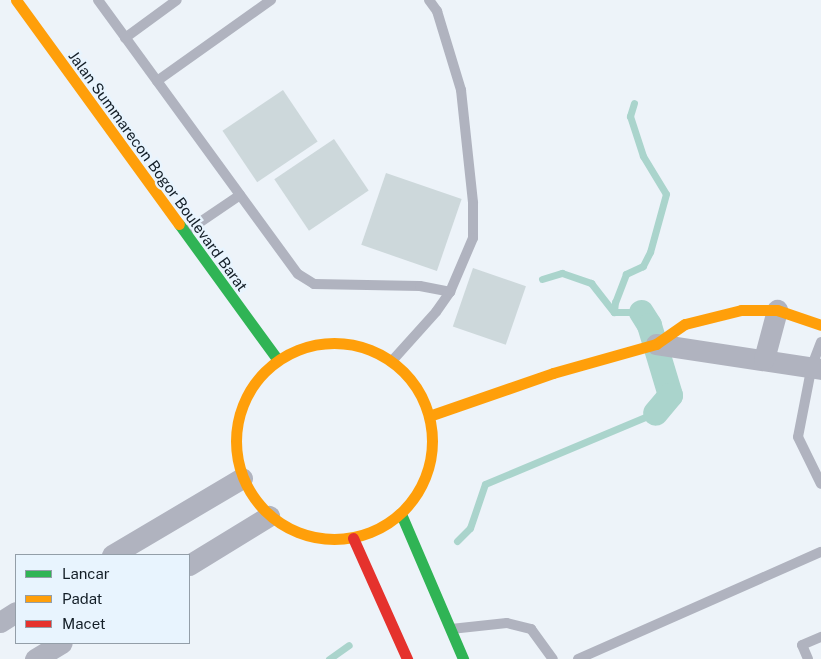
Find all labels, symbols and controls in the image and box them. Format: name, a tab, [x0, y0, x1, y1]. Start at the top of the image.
street label: Jalan Summarecon Bogor Boulevard Barat	[65, 47, 251, 295]
legend	[15, 554, 190, 644]
text: Lancar	[62, 565, 110, 582]
text: Padat	[62, 590, 102, 607]
text: Macet	[62, 615, 106, 632]

